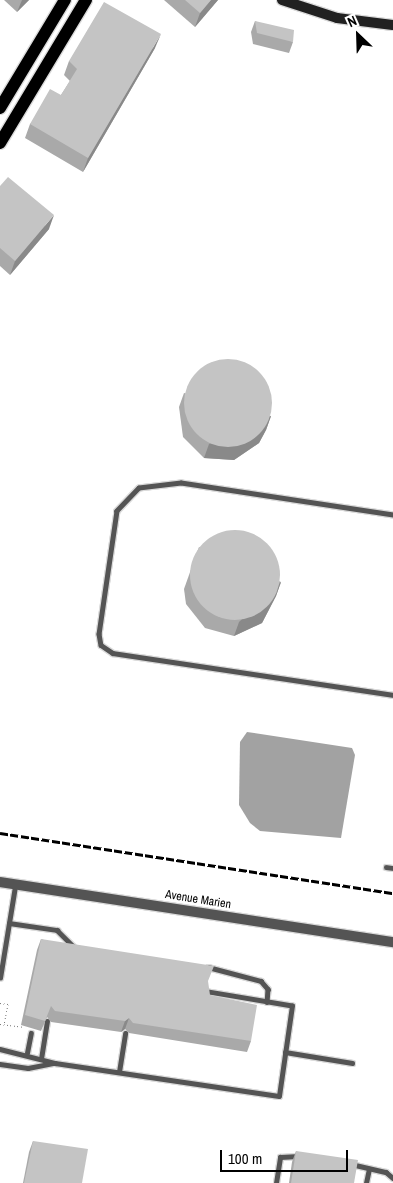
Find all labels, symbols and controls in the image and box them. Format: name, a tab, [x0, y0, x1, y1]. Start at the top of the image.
north arrow	[333, 10, 383, 60]
text: N	[344, 11, 359, 31]
street label: Avenue Marien	[164, 888, 232, 912]
scale bar	[223, 1140, 350, 1172]
text: 100 m	[228, 1148, 262, 1169]

